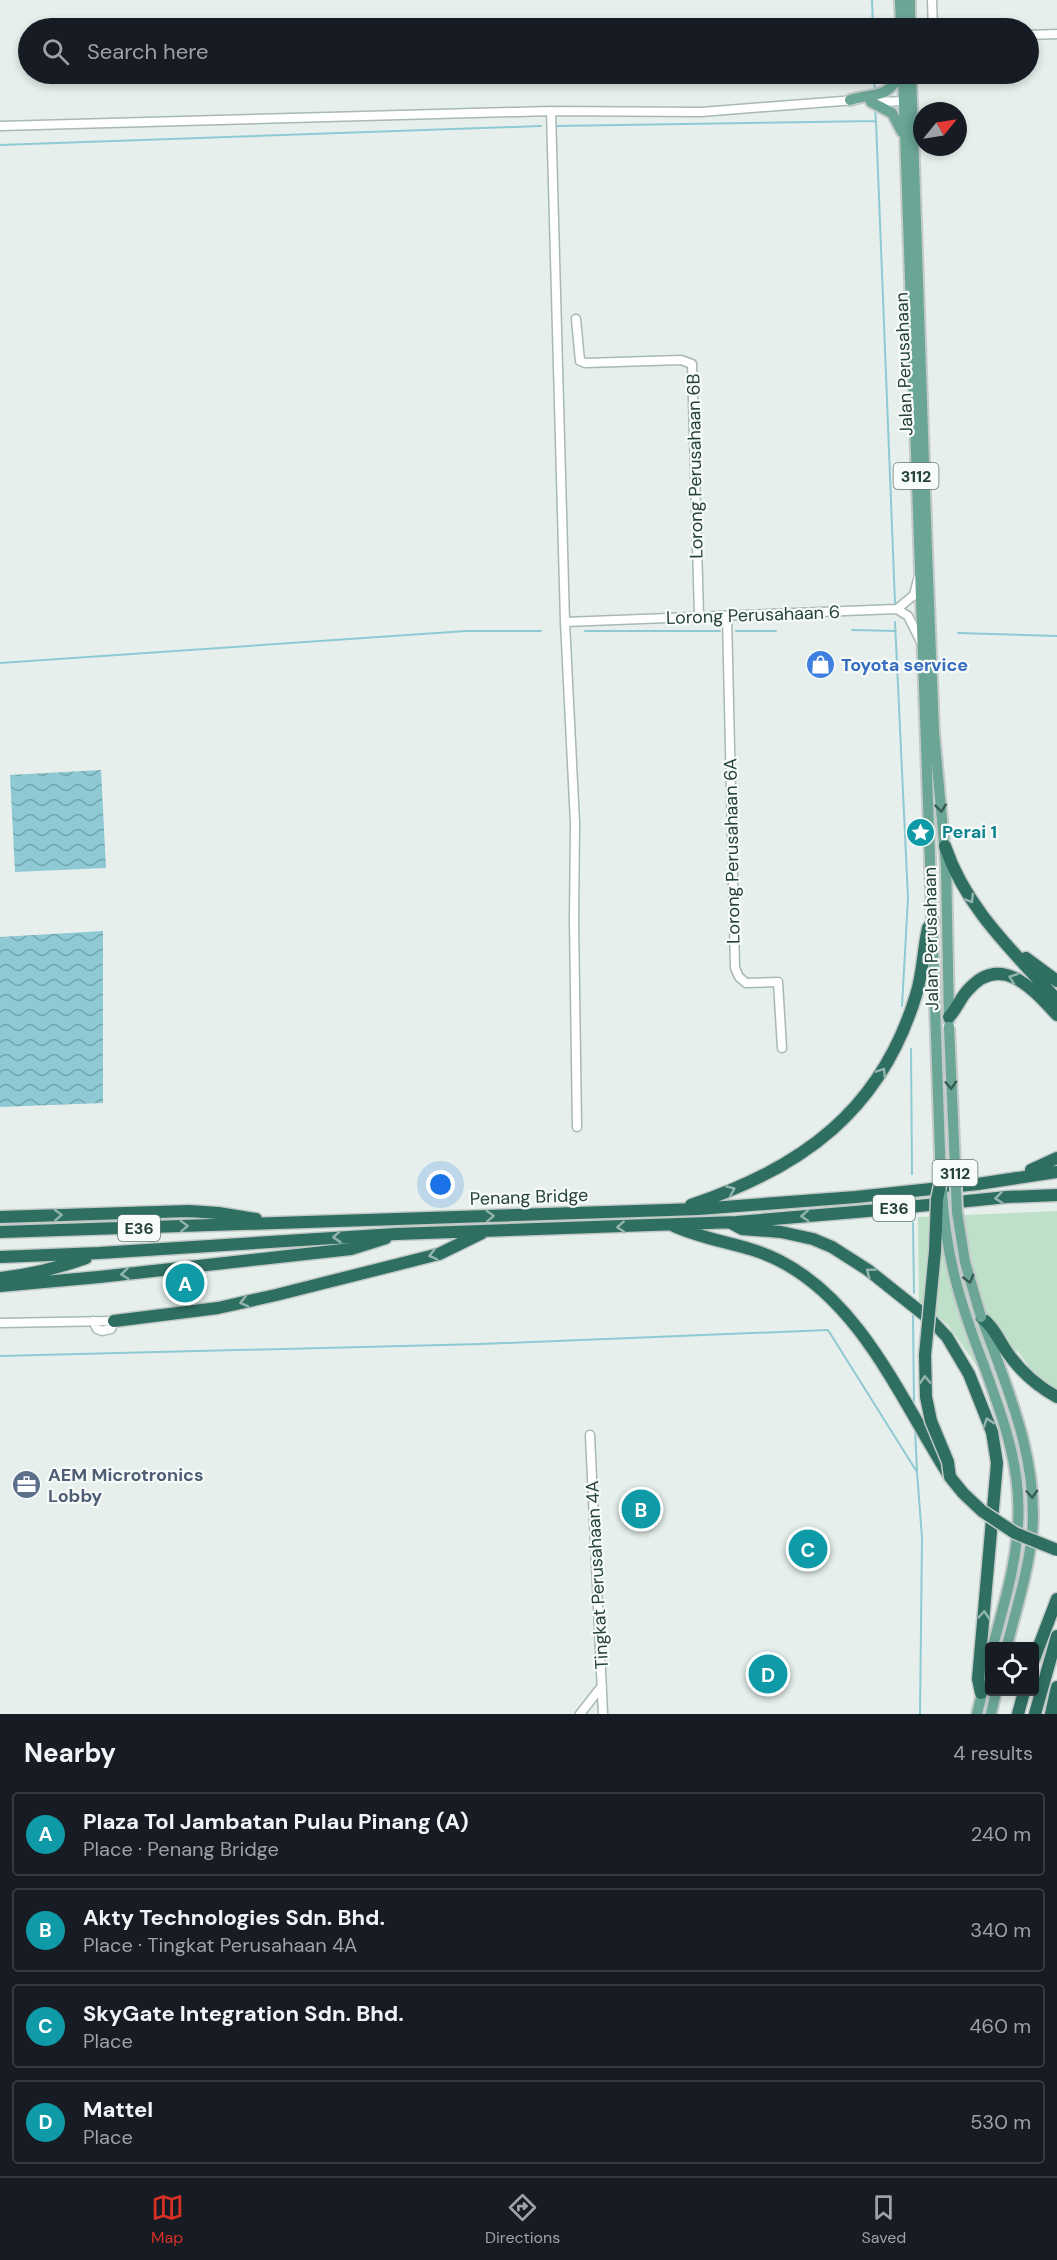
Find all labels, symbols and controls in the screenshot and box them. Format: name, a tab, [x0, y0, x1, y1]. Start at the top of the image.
search box	[18, 18, 1039, 84]
icon: search	[39, 35, 72, 68]
text: Search here	[87, 37, 208, 66]
north arrow	[913, 102, 967, 156]
street label: Jalan Perusahaan	[889, 292, 919, 436]
street label: Lorong Perusahaan 6B	[681, 373, 709, 559]
road number: 3112	[894, 463, 938, 489]
street label: Lorong Perusahaan 6	[666, 600, 840, 630]
shop icon: Toyota service	[804, 649, 836, 681]
place label: Toyota service	[841, 653, 968, 677]
street label: Lorong Perusahaan 6A	[718, 758, 746, 944]
one-way arrow	[934, 803, 947, 812]
place icon: Perai 1	[905, 816, 937, 848]
place label: Perai 1	[942, 820, 997, 844]
street label: Jalan Perusahaan	[918, 867, 944, 1011]
one-way arrow	[962, 893, 974, 903]
one-way arrow	[1008, 972, 1019, 985]
one-way arrow	[875, 1068, 886, 1079]
one-way arrow	[944, 1080, 957, 1089]
road number: 3112	[932, 1160, 978, 1186]
your location	[426, 1170, 455, 1199]
street label: Penang Bridge	[469, 1183, 589, 1211]
one-way arrow	[725, 1185, 736, 1197]
one-way arrow	[994, 1191, 1003, 1203]
road number: E36	[873, 1195, 915, 1221]
one-way arrow	[54, 1208, 63, 1221]
one-way arrow	[800, 1209, 809, 1222]
one-way arrow	[486, 1210, 495, 1223]
road number: E36	[118, 1215, 160, 1241]
one-way arrow	[180, 1220, 189, 1233]
one-way arrow	[616, 1220, 625, 1233]
one-way arrow	[333, 1231, 342, 1244]
one-way arrow	[428, 1247, 438, 1260]
pin: A	[166, 1260, 204, 1306]
one-way arrow	[121, 1268, 130, 1280]
one-way arrow	[866, 1268, 877, 1279]
one-way arrow	[962, 1273, 974, 1284]
one-way arrow	[239, 1295, 249, 1308]
one-way arrow	[919, 1376, 932, 1385]
one-way arrow	[983, 1417, 996, 1428]
place label: AEM Microtronics Lobby	[48, 1463, 204, 1508]
office icon: AEM Microtronics Lobby	[11, 1469, 43, 1501]
street label: Tingkat Perusahaan 4A	[580, 1480, 614, 1670]
pin: B	[622, 1486, 660, 1532]
one-way arrow	[1025, 1490, 1038, 1499]
pin: C	[788, 1526, 828, 1572]
one-way arrow	[977, 1610, 990, 1619]
map controls	[985, 1642, 1039, 1696]
button: locate	[985, 1642, 1039, 1696]
pin: D	[748, 1652, 788, 1696]
text: Nearby	[24, 1736, 116, 1770]
text: 4 results	[953, 1740, 1033, 1766]
text: Plaza Tol Jambatan Pulau Pinang (A)	[83, 1807, 469, 1836]
text: A	[38, 1821, 53, 1847]
text: 240 m	[971, 1821, 1031, 1847]
text: Place · Penang Bridge	[83, 1836, 279, 1862]
text: Akty Technologies Sdn. Bhd.	[83, 1903, 385, 1932]
text: B	[39, 1917, 52, 1943]
text: 340 m	[970, 1917, 1031, 1943]
text: Place · Tingkat Perusahaan 4A	[83, 1932, 357, 1958]
text: SkyGate Integration Sdn. Bhd.	[83, 1999, 404, 2028]
text: C	[38, 2013, 53, 2039]
text: 460 m	[969, 2013, 1031, 2039]
text: Place	[83, 2028, 133, 2054]
text: Mattel	[83, 2095, 153, 2124]
text: D	[38, 2109, 53, 2135]
text: 530 m	[970, 2109, 1031, 2135]
text: Place	[83, 2124, 133, 2150]
tab: Map	[151, 2191, 184, 2248]
tab: Directions	[485, 2191, 560, 2248]
tab: Saved	[862, 2191, 906, 2248]

